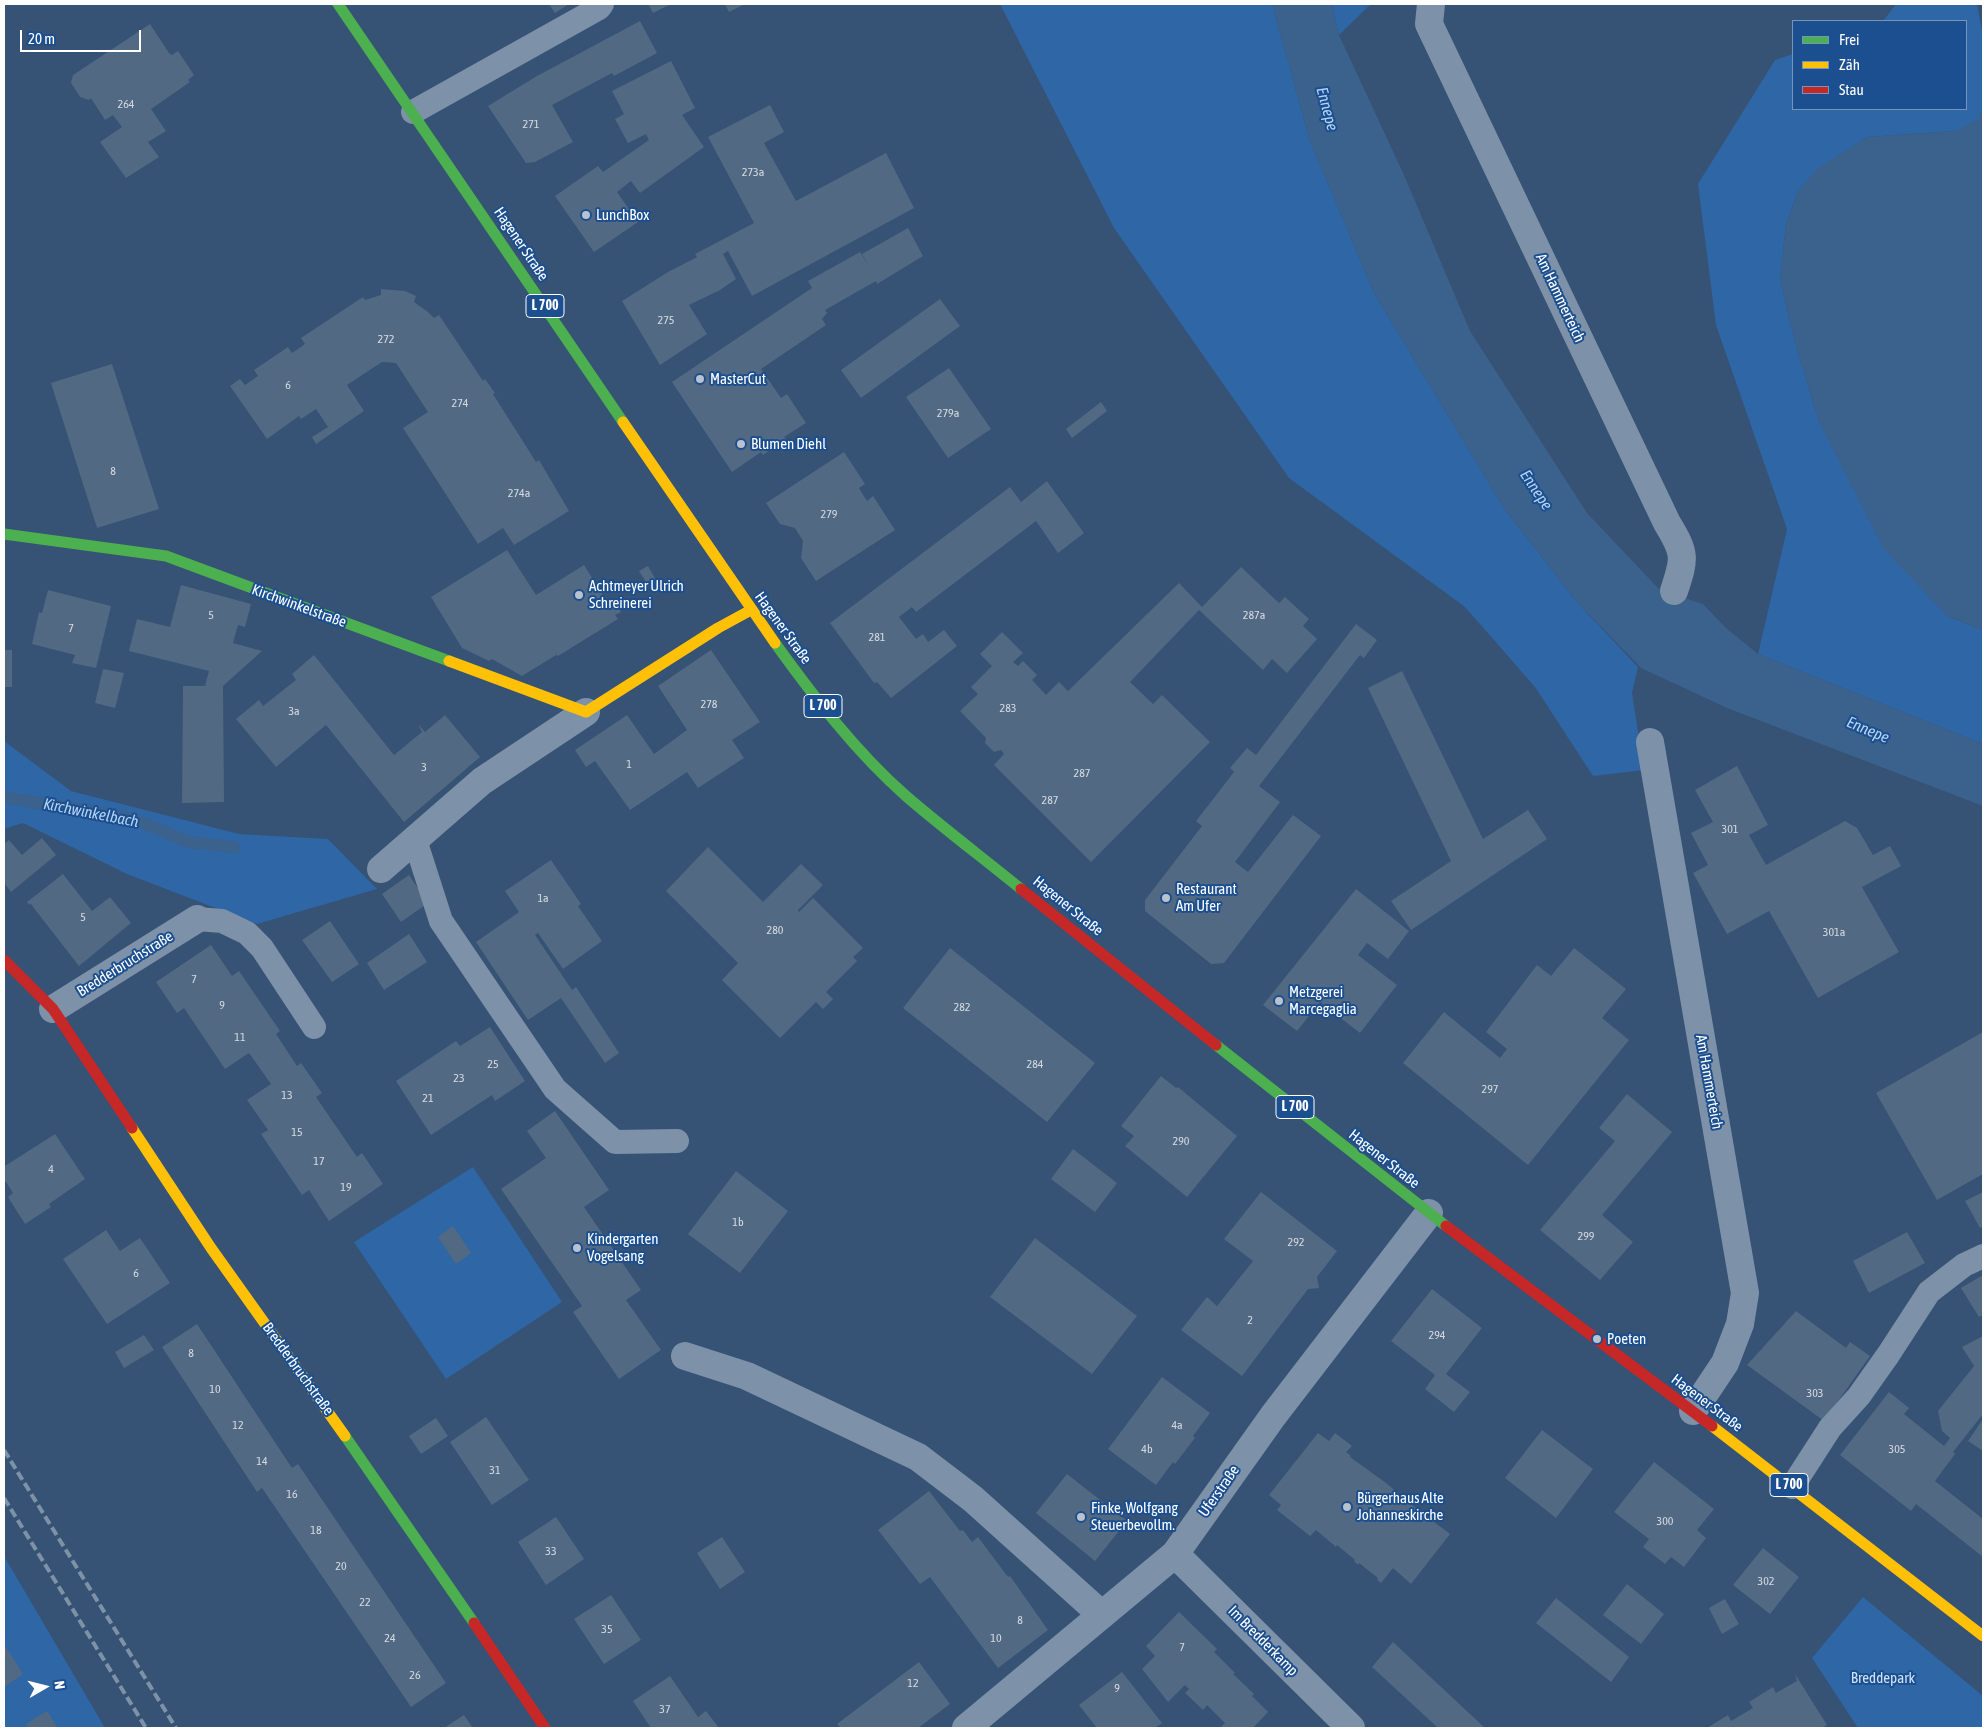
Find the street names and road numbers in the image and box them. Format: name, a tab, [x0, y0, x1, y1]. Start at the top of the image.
street label: Hagener Straße	[490, 204, 552, 284]
street label: Am Hammerteich	[1532, 251, 1588, 345]
road number: L 700	[526, 294, 564, 318]
street label: Kirchwinkelstraße	[249, 581, 349, 631]
street label: Hagener Straße	[751, 588, 815, 668]
road number: L 700	[804, 694, 842, 718]
street label: Hagener Straße	[1029, 872, 1107, 940]
street label: Bredderbruchstraße	[74, 927, 176, 1001]
street label: Am Hammerteich	[1692, 1033, 1726, 1131]
road number: L 700	[1276, 1096, 1314, 1118]
street label: Hagener Straße	[1345, 1126, 1423, 1192]
street label: Bredderbruchstraße	[258, 1319, 338, 1419]
street label: Hagener Straße	[1668, 1370, 1746, 1436]
street label: Uferstraße	[1195, 1462, 1243, 1520]
road number: L 700	[1770, 1474, 1808, 1496]
street label: Im Bredderkamp	[1224, 1602, 1302, 1680]

